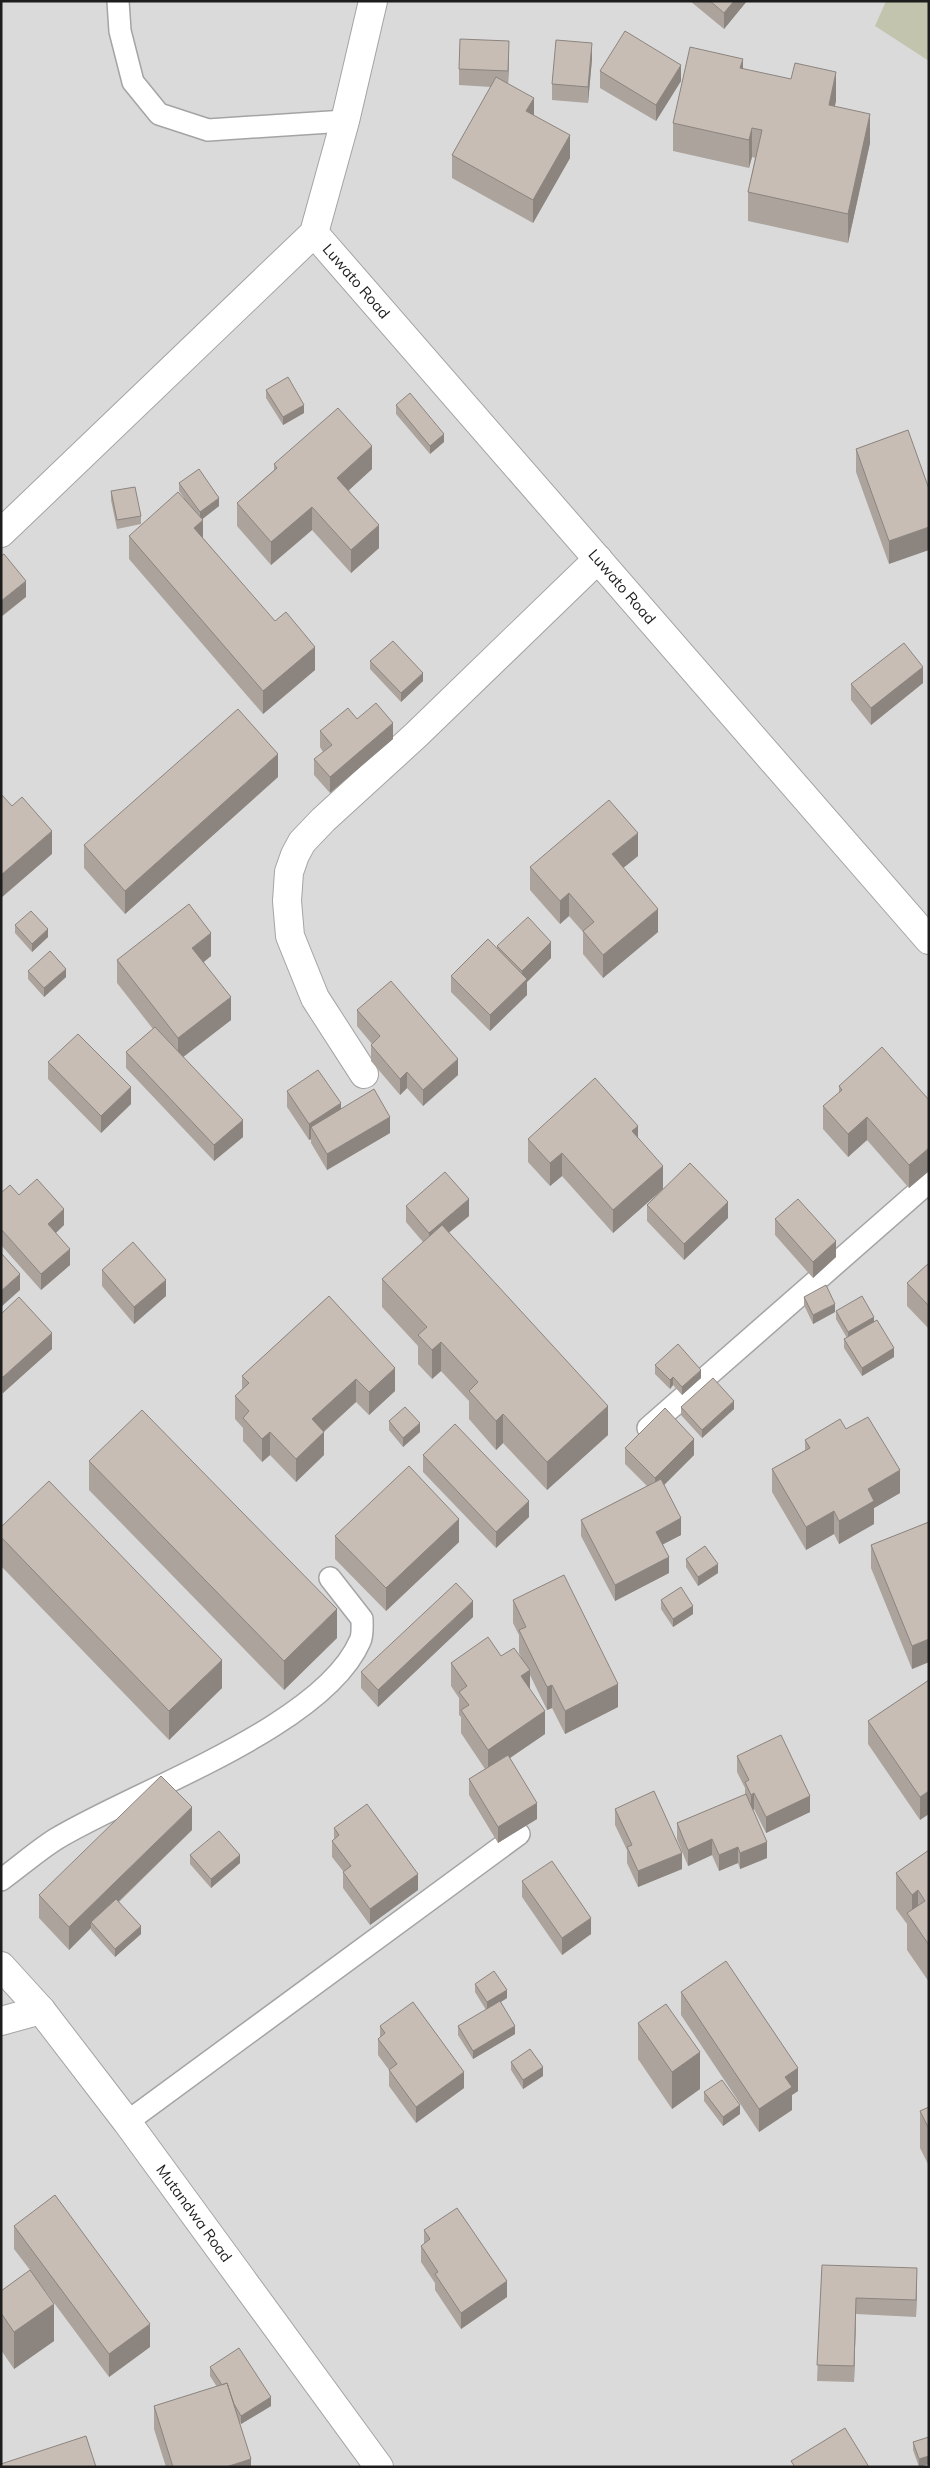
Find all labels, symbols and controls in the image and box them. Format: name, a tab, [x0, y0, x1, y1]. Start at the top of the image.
street label: Luwato Road	[319, 240, 394, 322]
street label: Luwato Road	[584, 545, 660, 628]
street label: Mutandwa Road	[152, 2161, 236, 2266]

